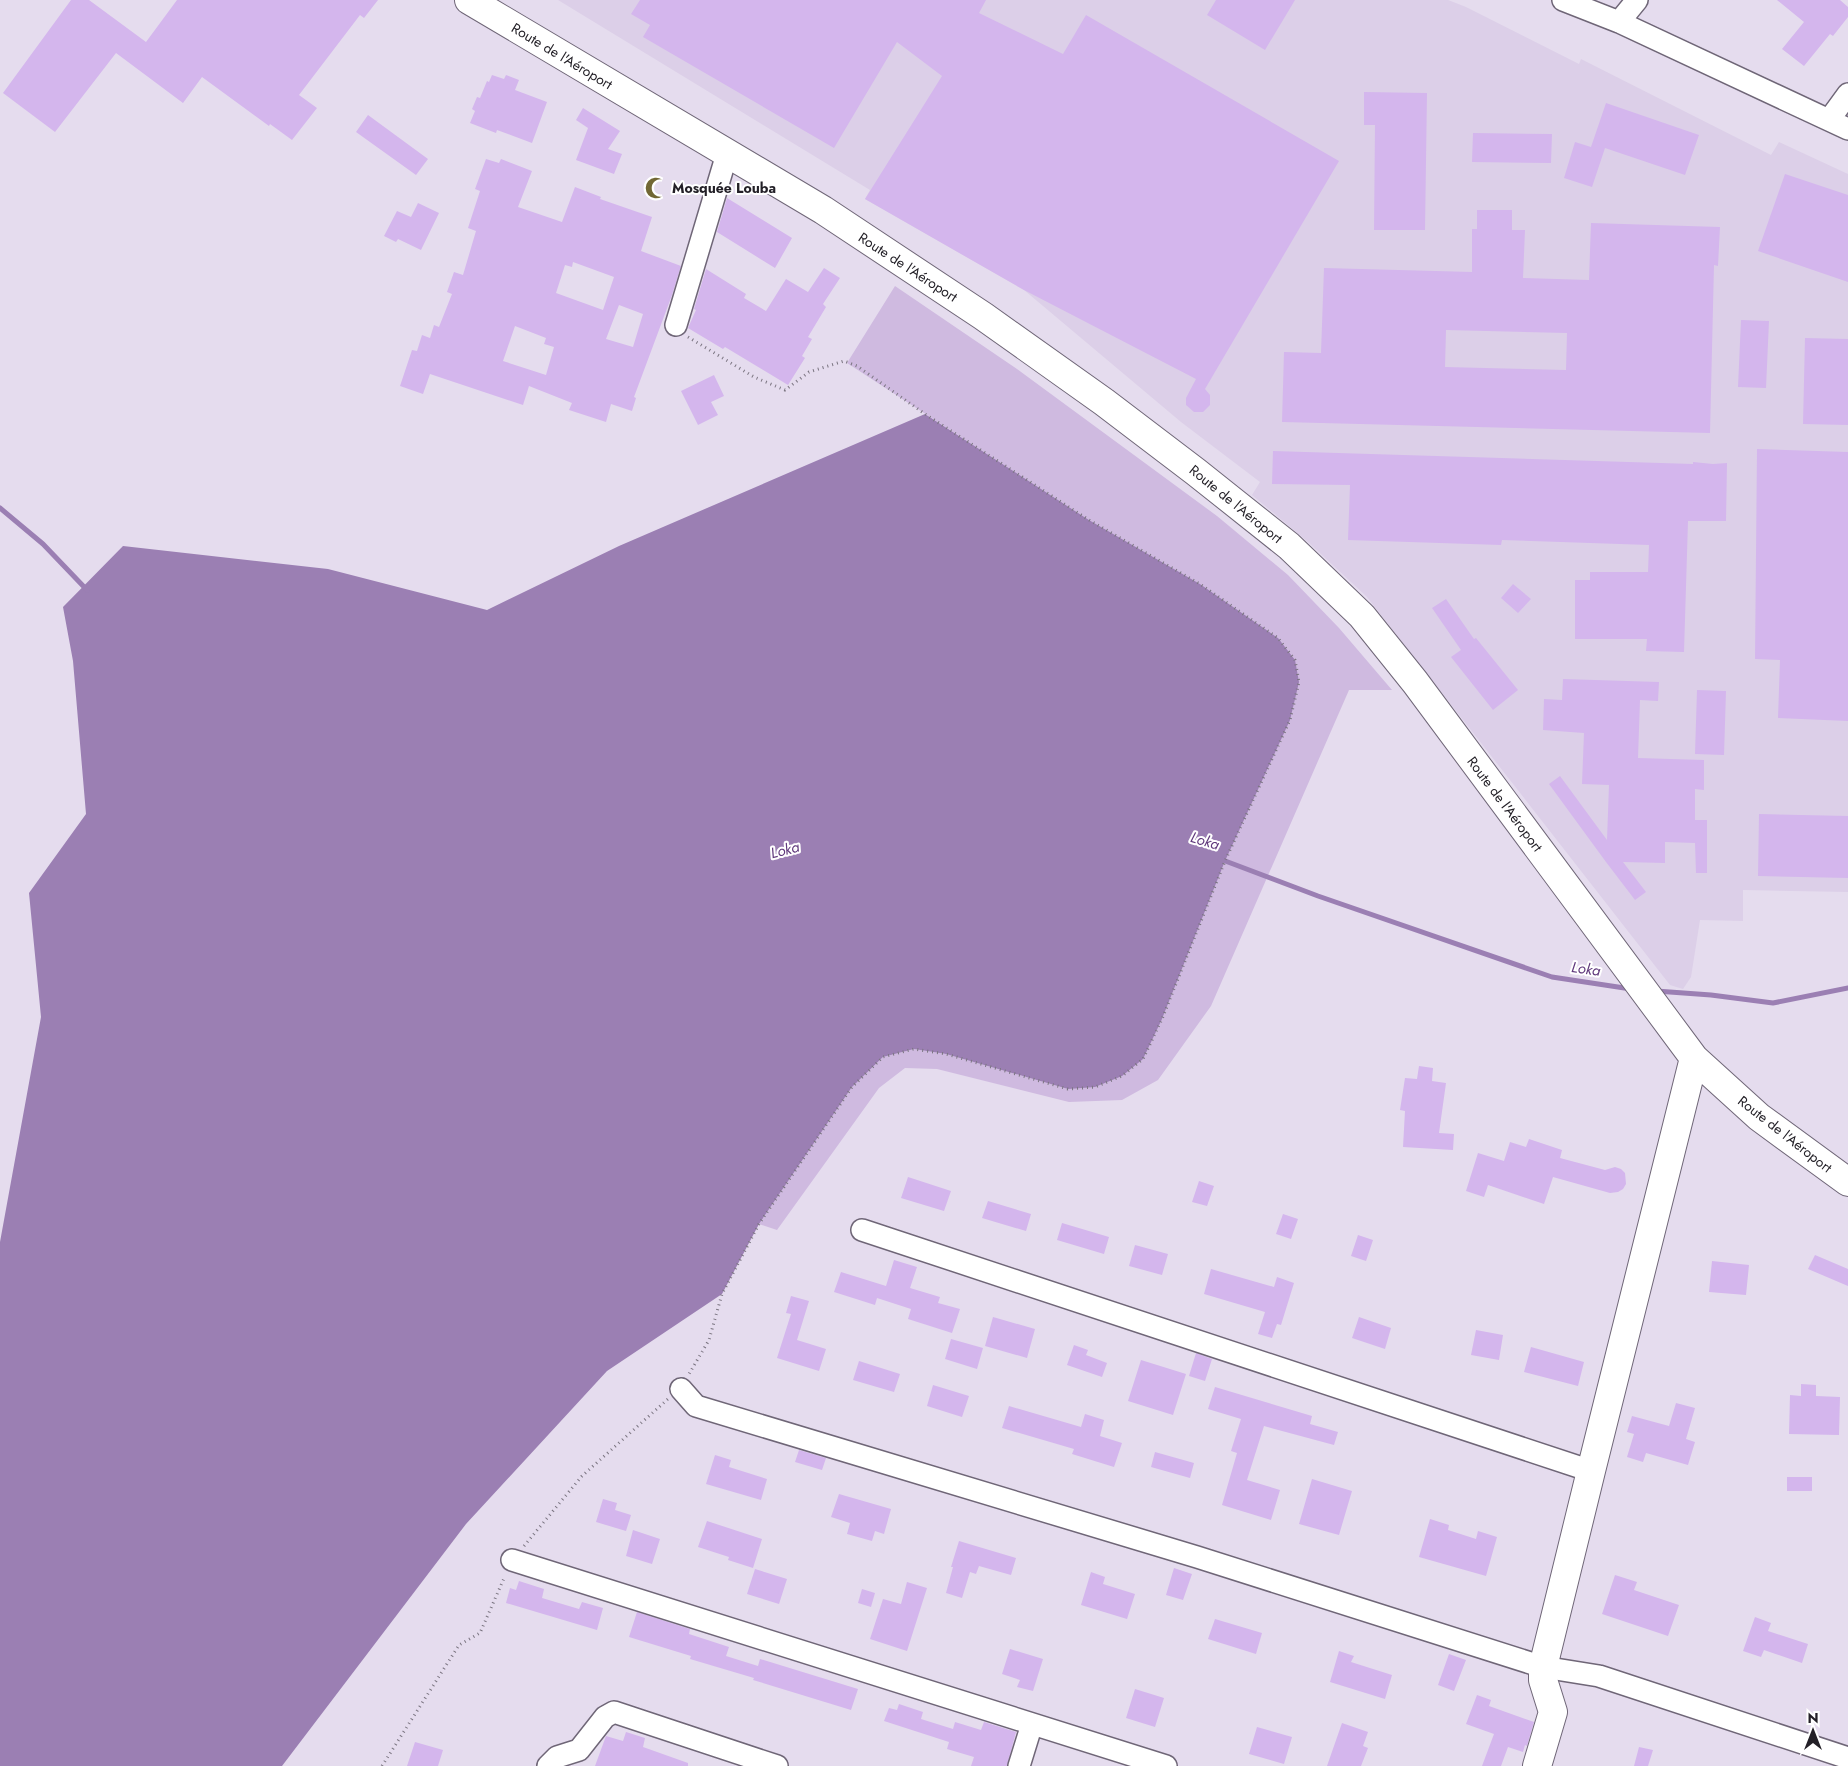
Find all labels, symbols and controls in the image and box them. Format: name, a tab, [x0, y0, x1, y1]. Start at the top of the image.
street label: Route de l'Aéroport	[508, 18, 617, 94]
mosque icon: Mosquée Louba	[643, 175, 669, 201]
place label: Mosquée Louba	[672, 178, 776, 198]
street label: Route de l'Aéroport	[855, 227, 962, 307]
street label: Route de l'Aéroport	[1185, 460, 1287, 548]
street label: Route de l'Aéroport	[1463, 752, 1548, 856]
water label: Loka	[1188, 826, 1223, 856]
water label: Loka	[768, 836, 803, 864]
water label: Loka	[1570, 956, 1603, 982]
street label: Route de l'Aéroport	[1734, 1091, 1837, 1178]
north arrow	[1788, 1706, 1838, 1756]
text: N	[1807, 1708, 1819, 1728]

